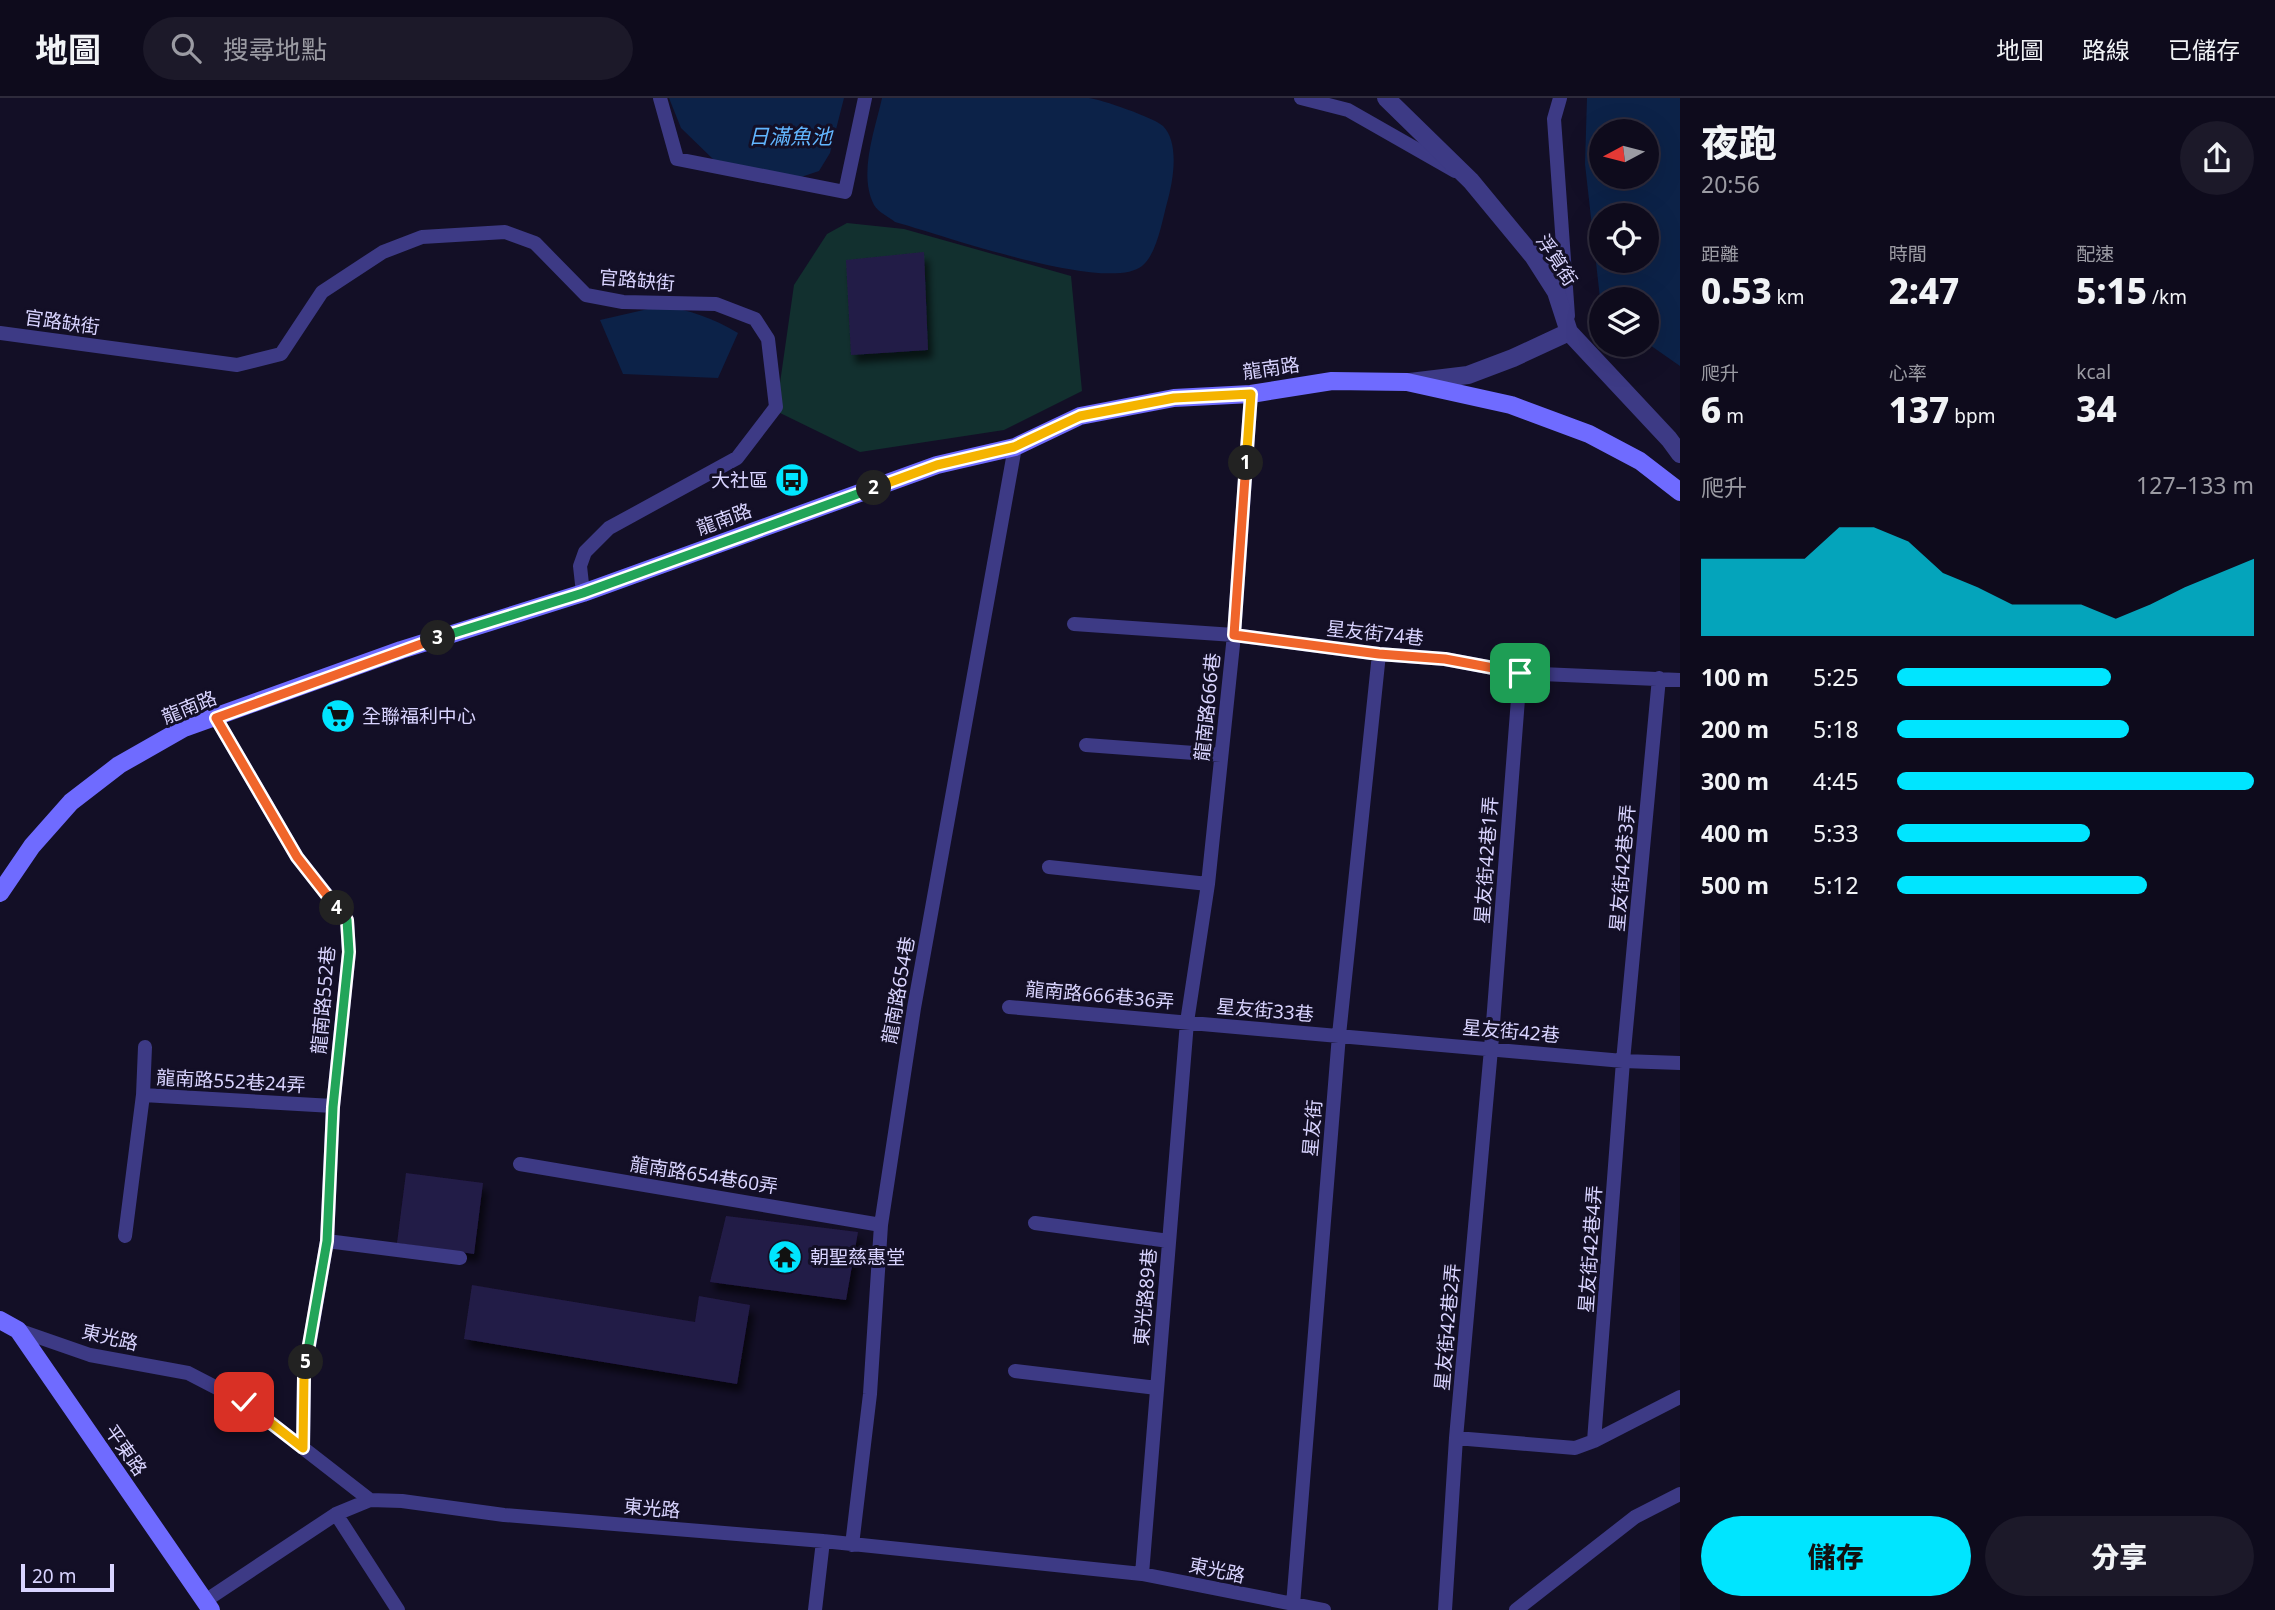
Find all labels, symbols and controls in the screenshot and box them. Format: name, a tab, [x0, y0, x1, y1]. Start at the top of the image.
search box	[143, 17, 633, 80]
text: 地圖	[35, 27, 101, 72]
icon: search	[167, 29, 205, 67]
text: 搜尋地點	[223, 31, 327, 67]
text: 地圖	[1996, 33, 2044, 66]
text: 路線	[2082, 33, 2130, 66]
text: 已儲存	[2168, 33, 2240, 66]
text: 夜跑	[1701, 116, 1777, 168]
north arrow	[1589, 119, 1659, 189]
map controls	[1589, 119, 1659, 357]
button: share	[2180, 121, 2254, 195]
water label: 日滿魚池	[748, 122, 834, 150]
text: 20:56	[1701, 168, 1760, 200]
button: locate	[1589, 203, 1659, 273]
street label: 浮筧街	[1531, 229, 1583, 291]
text: 距離	[1701, 241, 1739, 267]
text: 時間	[1889, 241, 1927, 267]
text: 配速	[2076, 241, 2114, 267]
street label: 官路缺街	[598, 264, 676, 296]
text: 0.53	[1701, 267, 1772, 314]
text: 2:47	[1889, 267, 1959, 314]
text: 5:15	[2076, 267, 2147, 314]
text: km	[1772, 284, 1805, 310]
text: /km	[2147, 284, 2187, 310]
button: layers	[1589, 287, 1659, 357]
street label: 官路缺街	[23, 304, 101, 340]
street label: 龍南路	[1241, 351, 1301, 385]
text: kcal	[2076, 359, 2111, 385]
text: 爬升	[1701, 360, 1739, 386]
text: 心率	[1889, 360, 1927, 386]
text: 34	[2076, 385, 2117, 432]
text: 6	[1701, 386, 1721, 433]
text: 137	[1889, 386, 1949, 433]
text: m	[1721, 403, 1744, 429]
text: bpm	[1949, 403, 1995, 429]
pin: 1	[1228, 446, 1264, 480]
text: 1	[1240, 449, 1251, 475]
bus stop icon: 大社區	[773, 461, 811, 499]
place label: 大社區	[711, 467, 768, 493]
text: 127–133 m	[2136, 469, 2254, 501]
pin: 2	[856, 470, 892, 506]
text: 爬升	[1701, 471, 1747, 503]
text: 2	[868, 474, 879, 500]
street label: 龍南路	[693, 497, 755, 541]
street label: 星友街74巷	[1325, 615, 1425, 651]
pin: 3	[420, 620, 456, 656]
text: 3	[432, 624, 443, 650]
pin	[1490, 643, 1550, 703]
street label: 龍南路666巷	[1188, 652, 1226, 762]
icon: arrive	[1501, 654, 1539, 692]
text: 100 m	[1701, 661, 1769, 693]
text: 5:25	[1813, 661, 1859, 693]
street label: 龍南路	[158, 684, 220, 730]
supermarket icon: 全聯福利中心	[319, 697, 357, 735]
place label: 全聯福利中心	[362, 703, 476, 729]
text: 200 m	[1701, 713, 1769, 745]
text: 5:18	[1813, 713, 1859, 745]
text: 300 m	[1701, 765, 1769, 797]
text: 4:45	[1813, 765, 1859, 797]
street label: 星友街42巷1弄	[1469, 795, 1503, 925]
street label: 星友街42巷3弄	[1603, 803, 1641, 933]
text: 400 m	[1701, 817, 1769, 849]
text: 5:33	[1813, 817, 1859, 849]
text: 500 m	[1701, 869, 1769, 901]
text: 5:12	[1813, 869, 1859, 901]
pin: 4	[320, 890, 354, 926]
text: 4	[331, 894, 342, 920]
street label: 龍南路654巷	[876, 934, 920, 1046]
street label: 龍南路552巷	[305, 945, 341, 1055]
street label: 龍南路666巷36弄	[1024, 976, 1176, 1014]
street label: 星友街33巷	[1215, 993, 1315, 1027]
street label: 星友街42巷	[1461, 1014, 1561, 1048]
street label: 龍南路552巷24弄	[156, 1064, 306, 1098]
street label: 星友街	[1297, 1098, 1327, 1158]
street label: 龍南路654巷60弄	[628, 1150, 780, 1200]
street label: 星友街42巷4弄	[1573, 1184, 1607, 1314]
temple icon: 朝聖慈惠堂	[766, 1238, 804, 1276]
place label: 朝聖慈惠堂	[810, 1244, 905, 1270]
street label: 東光路89巷	[1128, 1247, 1162, 1347]
street label: 星友街42巷2弄	[1428, 1262, 1466, 1392]
street label: 東光路	[79, 1318, 141, 1356]
pin: 5	[288, 1344, 324, 1380]
text: 5	[300, 1348, 311, 1374]
pin	[214, 1372, 274, 1432]
icon: check	[225, 1383, 263, 1421]
street label: 平東路	[99, 1419, 153, 1481]
street label: 東光路	[622, 1493, 682, 1523]
button: 儲存	[1701, 1516, 1971, 1596]
button: 分享	[1985, 1516, 2254, 1596]
street label: 東光路	[1186, 1551, 1248, 1589]
scale bar	[21, 1561, 114, 1593]
text: 20 m	[32, 1563, 76, 1589]

